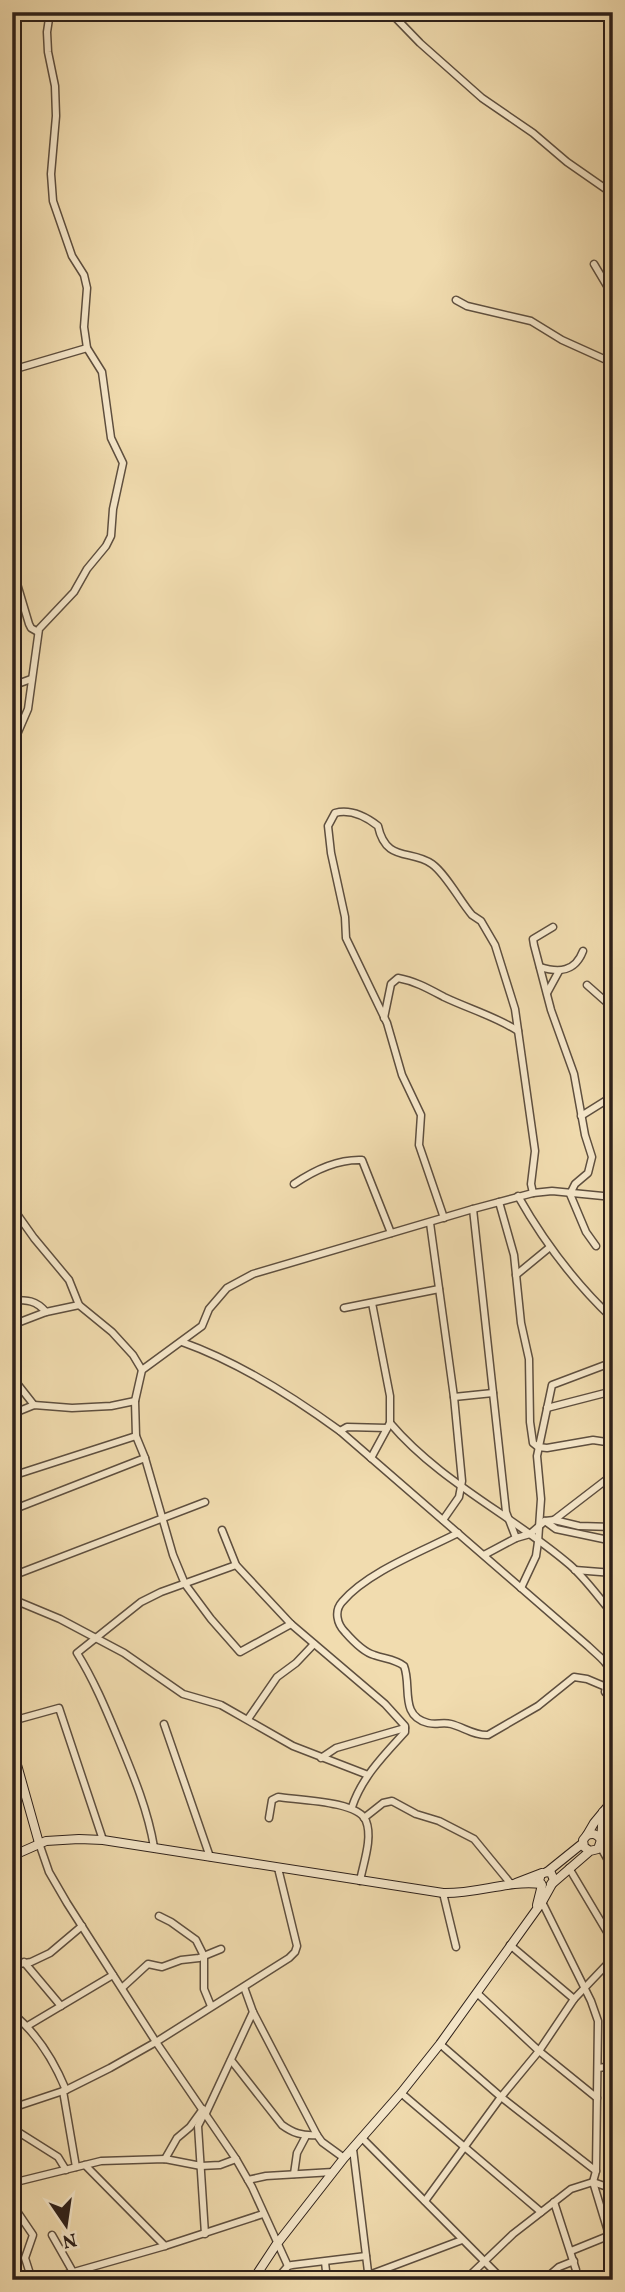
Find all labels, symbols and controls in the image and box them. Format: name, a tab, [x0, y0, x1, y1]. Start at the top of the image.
north arrow	[32, 2190, 102, 2260]
text: N	[60, 2225, 79, 2254]

